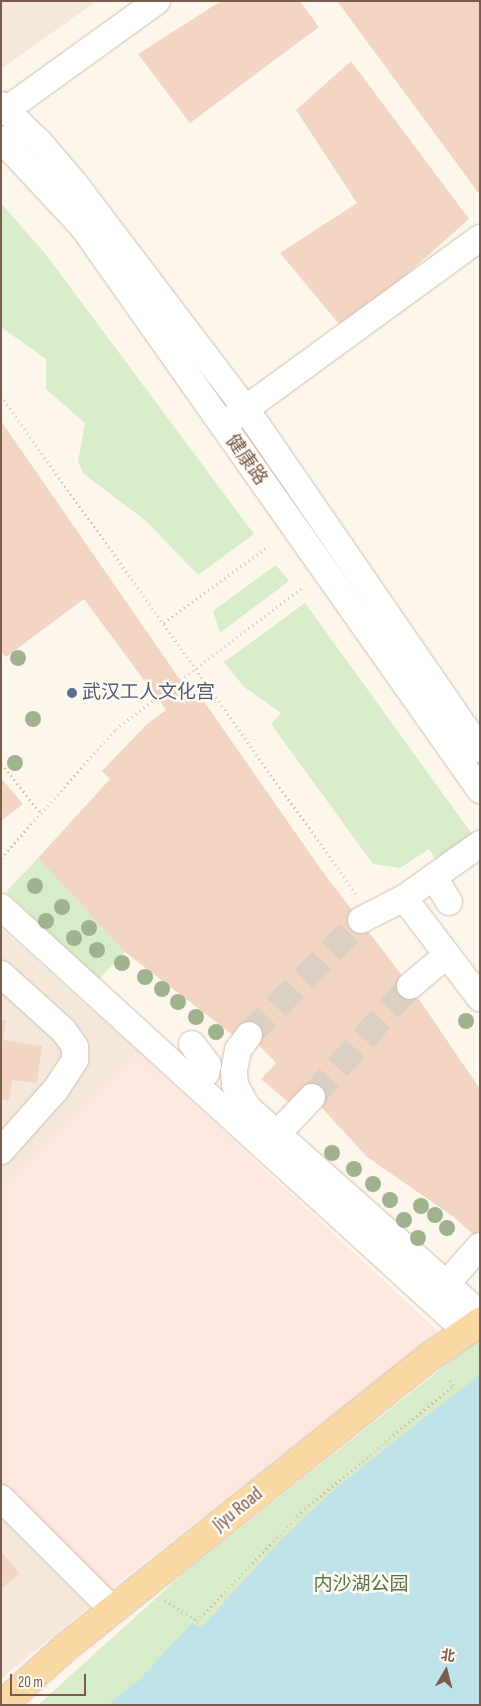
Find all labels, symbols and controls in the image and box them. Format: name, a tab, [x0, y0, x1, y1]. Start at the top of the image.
street label: 健康路	[220, 430, 272, 490]
place label: 武汉工人文化宫	[82, 682, 215, 704]
marker: 武汉工人文化宫	[66, 687, 78, 699]
street label: Jiyu Road	[209, 1483, 267, 1537]
park label: 内沙湖公园	[314, 1574, 408, 1596]
north arrow	[421, 1646, 471, 1696]
text: 北	[440, 1646, 456, 1665]
scale bar	[12, 1664, 89, 1696]
text: 20 m	[18, 1673, 43, 1692]

